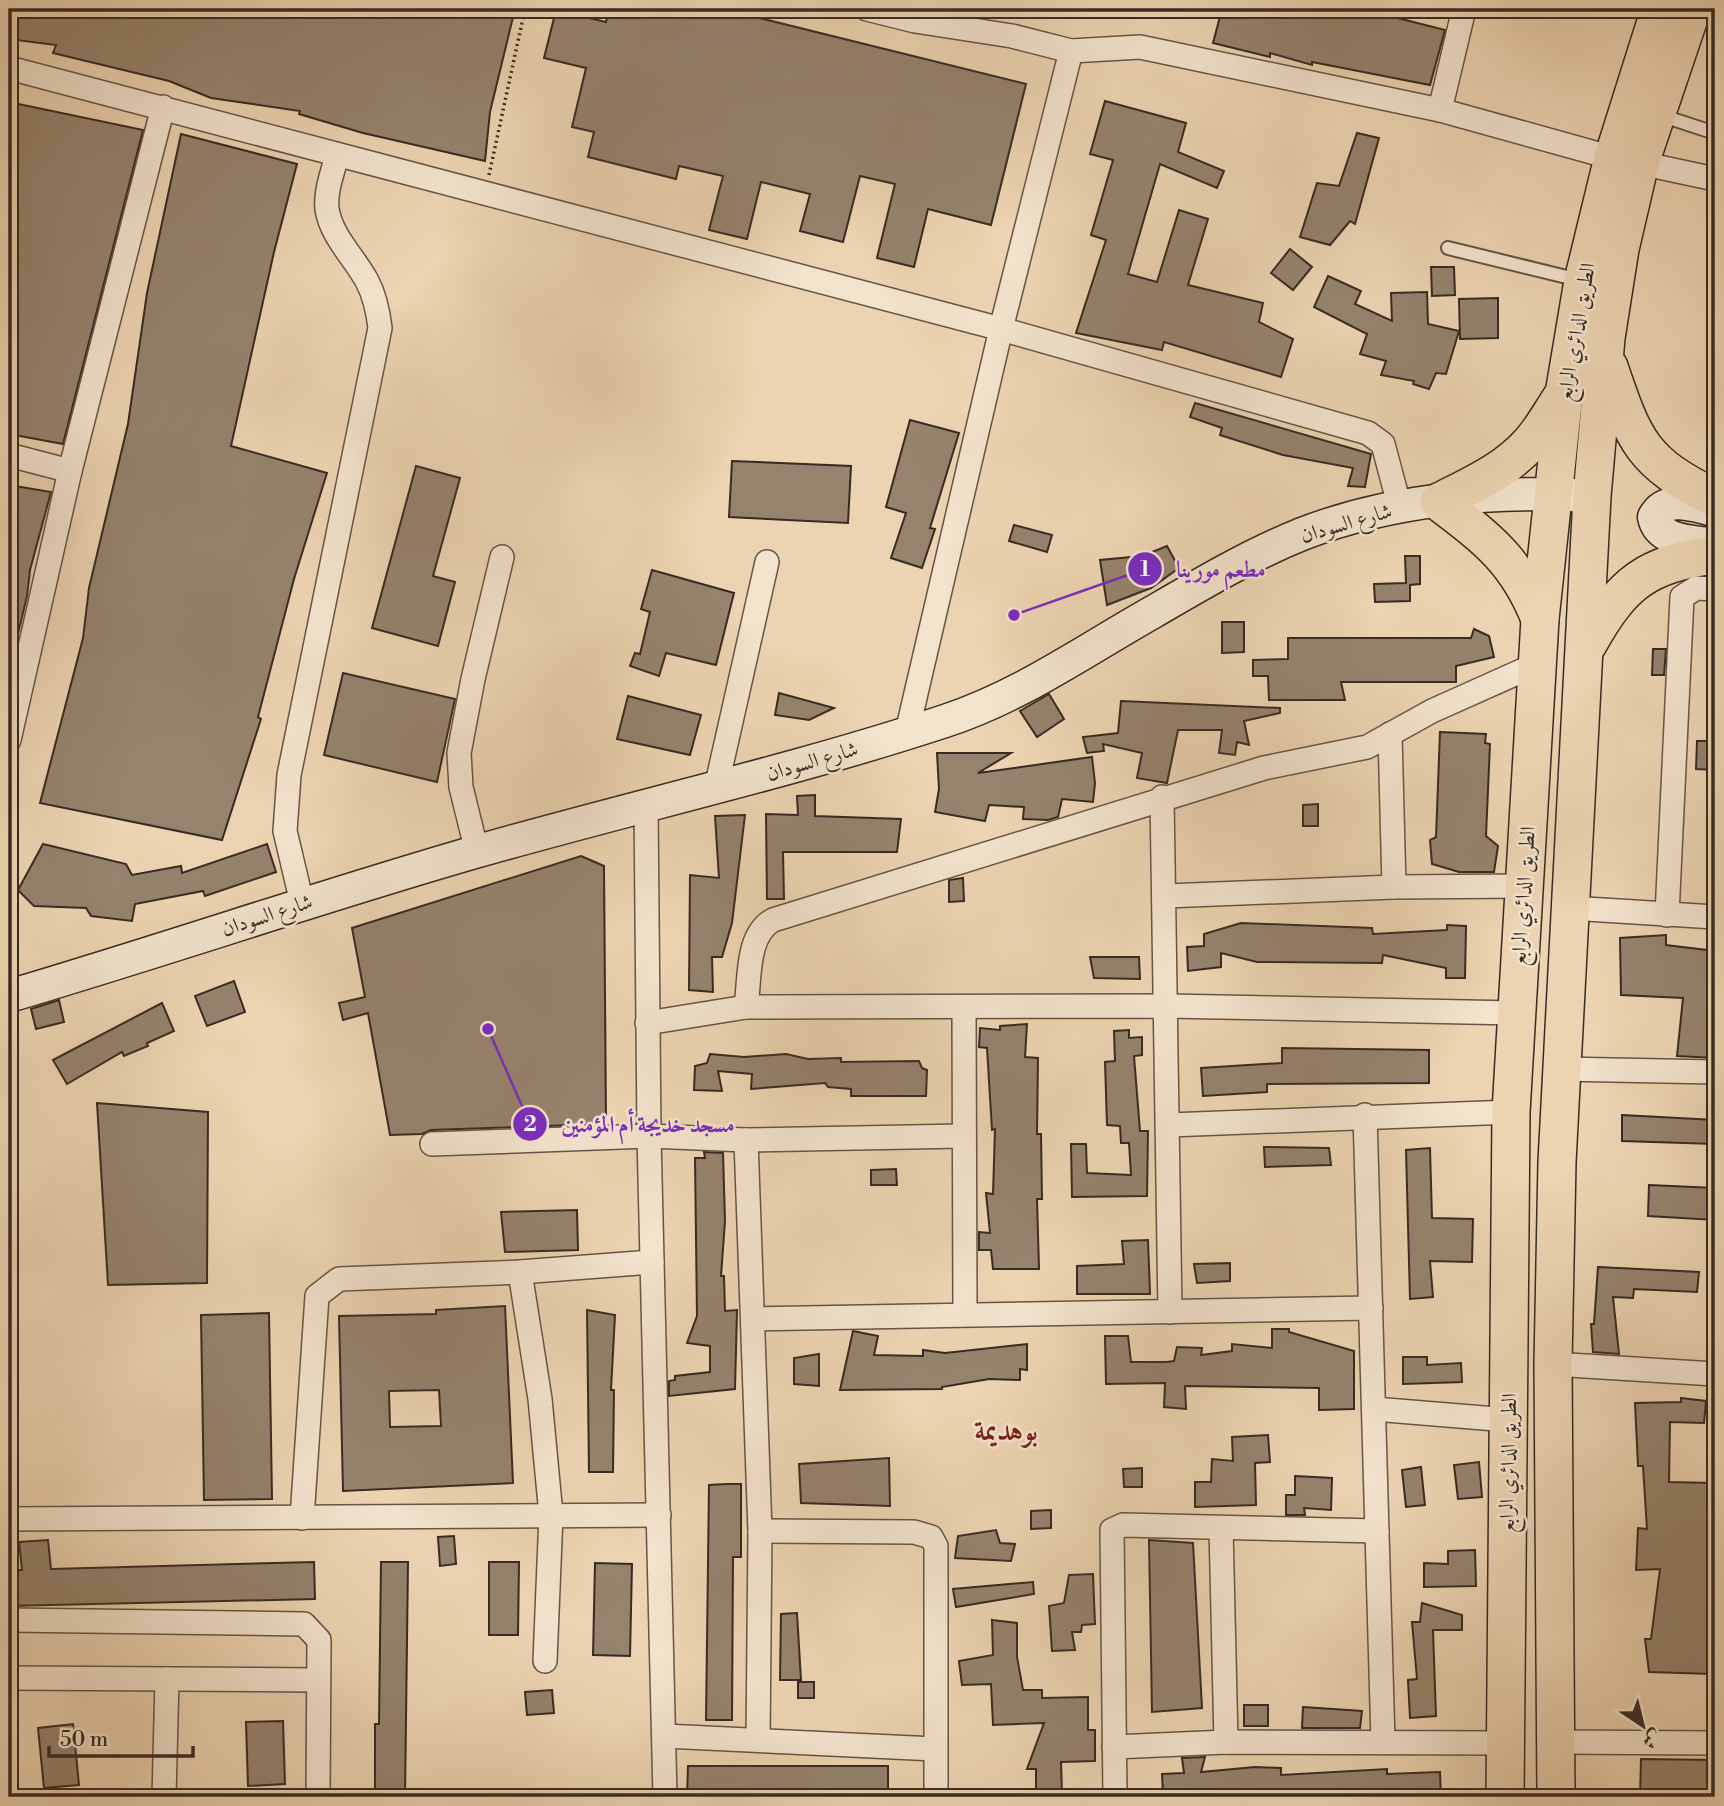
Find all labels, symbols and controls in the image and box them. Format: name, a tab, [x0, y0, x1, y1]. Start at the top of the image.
street label: الطريق الدائري الرابع	[1552, 261, 1607, 404]
street label: شارع السودان	[1297, 498, 1396, 553]
callout: مطعم مورينا	[1127, 547, 1280, 591]
text: مطعم مورينا	[1176, 556, 1266, 590]
text: 1	[1140, 557, 1150, 583]
street label: شارع السودان	[763, 736, 862, 791]
street label: الطريق الدائري الرابع	[1506, 825, 1547, 967]
street label: شارع السودان	[218, 889, 317, 947]
callout: مسجد خديجة أم المؤمنين	[513, 1102, 749, 1146]
text: مسجد خديجة أم المؤمنين	[561, 1108, 735, 1145]
text: 2	[523, 1112, 537, 1138]
street label: الطريق الدائري الرابع	[1495, 1393, 1528, 1533]
district label: بوهديمة	[974, 1414, 1038, 1449]
north arrow	[1608, 1690, 1678, 1760]
scale bar	[49, 1715, 192, 1759]
text: ش	[1638, 1724, 1667, 1754]
text: 50 m	[60, 1727, 108, 1753]

